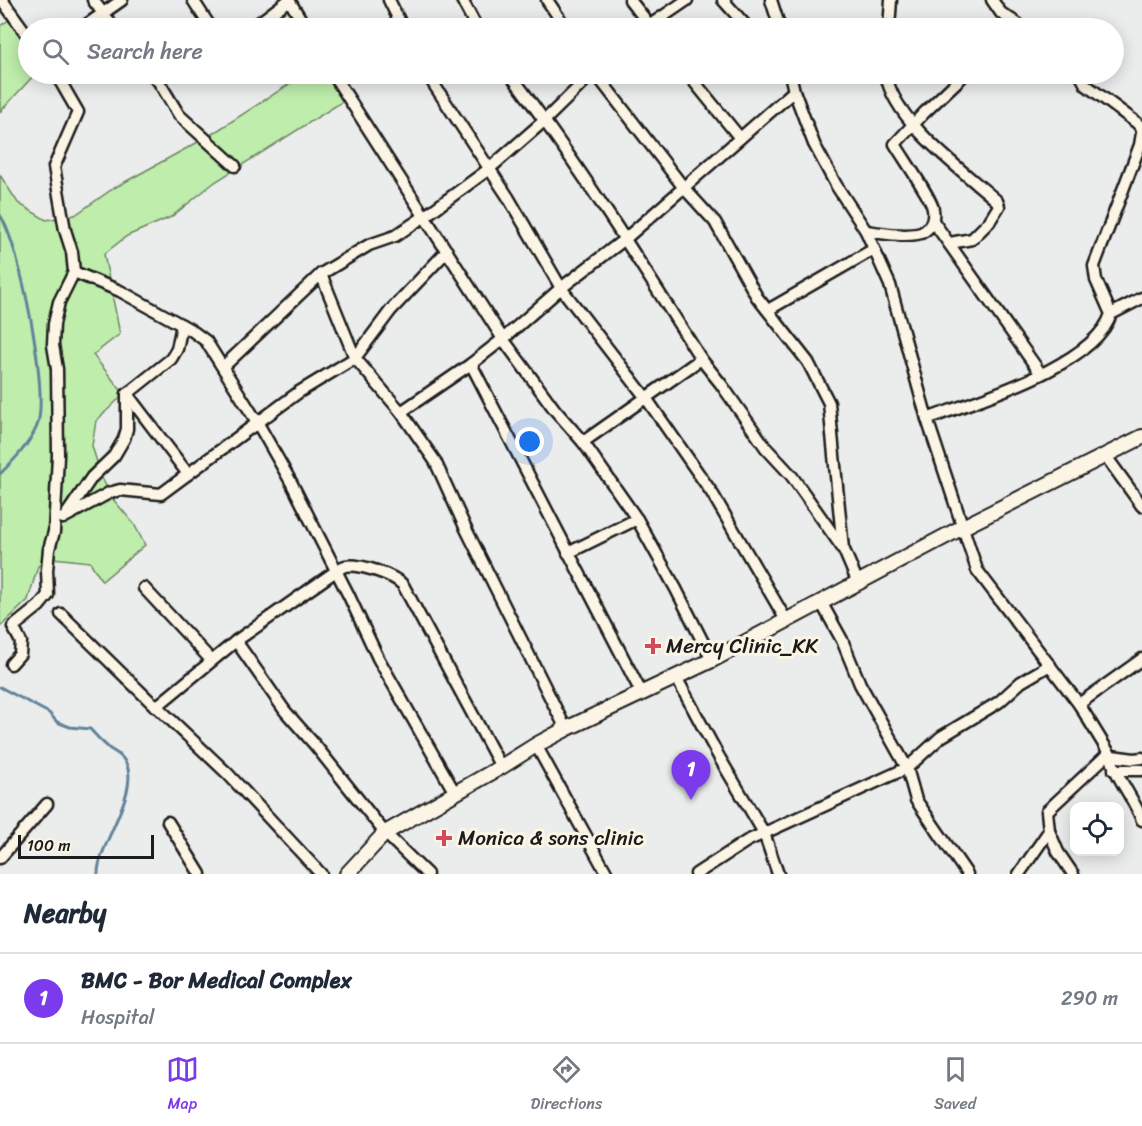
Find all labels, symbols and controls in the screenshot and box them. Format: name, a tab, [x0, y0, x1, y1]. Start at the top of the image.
search box	[18, 18, 1124, 84]
text: Search here	[87, 32, 203, 71]
icon: search	[39, 35, 72, 68]
your location	[515, 427, 544, 456]
place label: Mercy Clinic_KK	[666, 627, 819, 665]
marker: Mercy Clinic_KK	[644, 637, 662, 655]
pin: 1	[672, 750, 710, 800]
map controls	[1070, 802, 1124, 856]
button: locate	[1070, 802, 1124, 856]
place label: Monica & sons clinic	[458, 819, 644, 857]
marker: Monica & sons clinic	[435, 829, 453, 847]
text: 100 m	[27, 831, 71, 860]
scale bar	[18, 832, 154, 860]
text: Nearby	[24, 890, 106, 936]
text: BMC - Bor Medical Complex	[81, 961, 352, 1000]
text: 1	[39, 981, 48, 1016]
text: 290 m	[1061, 981, 1118, 1016]
text: Hospital	[81, 1000, 154, 1035]
tab: Map	[166, 1053, 199, 1118]
tab: Directions	[531, 1053, 602, 1118]
tab: Saved	[934, 1053, 976, 1118]

